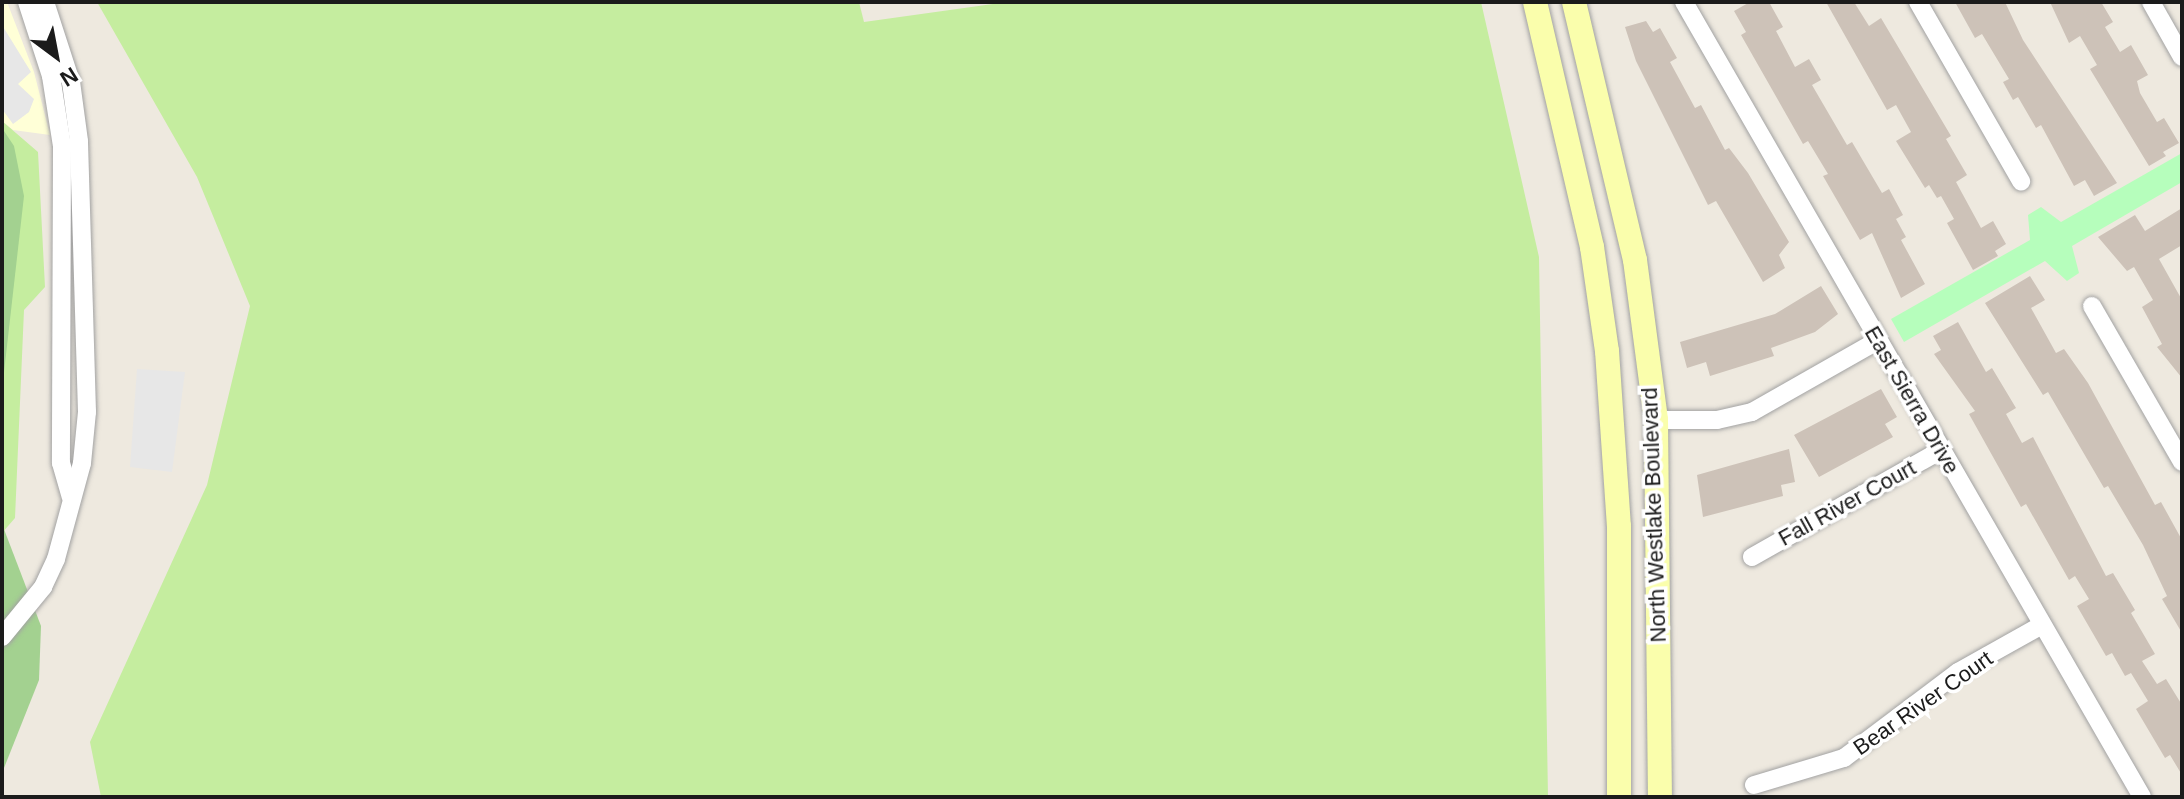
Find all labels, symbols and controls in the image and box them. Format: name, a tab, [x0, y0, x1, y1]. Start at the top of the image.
north arrow	[16, 16, 96, 96]
text: N	[56, 62, 82, 92]
street label: East Sierra Drive	[1859, 321, 1965, 479]
street label: North Westlake Boulevard	[1636, 387, 1672, 643]
street label: Fall River Court	[1774, 454, 1920, 552]
street label: Bear River Court	[1848, 645, 1998, 761]

